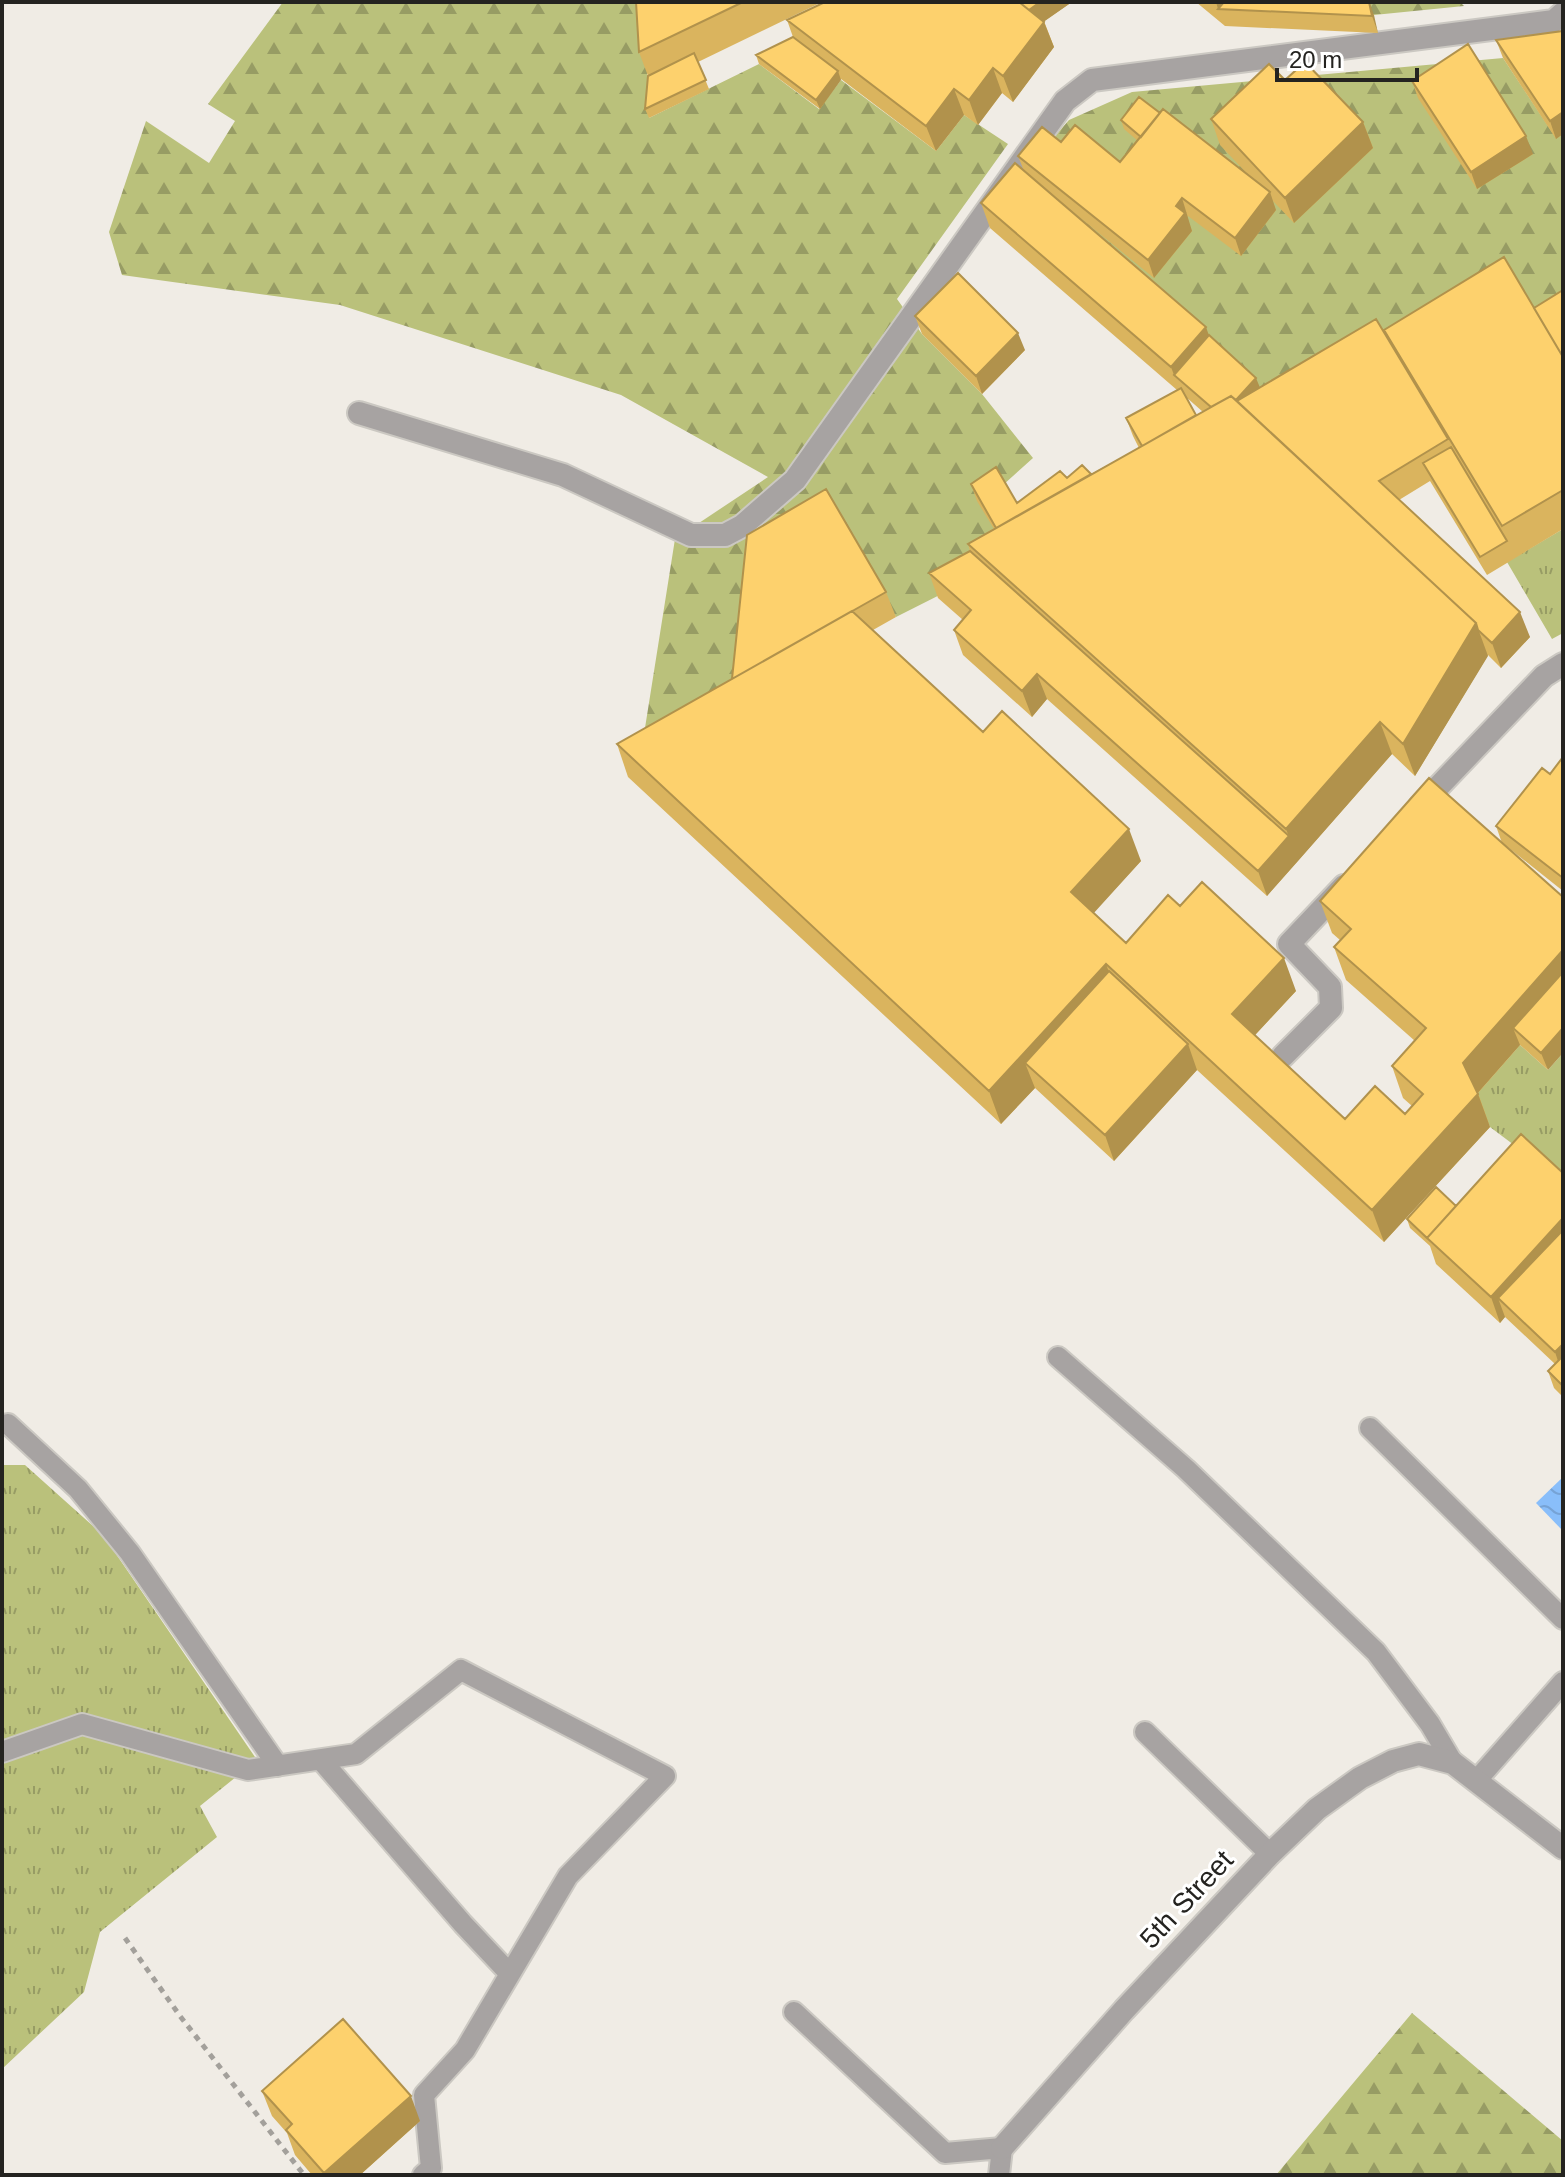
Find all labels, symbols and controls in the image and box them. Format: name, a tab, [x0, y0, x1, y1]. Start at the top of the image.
scale bar	[1277, 32, 1417, 82]
text: 20 m	[1289, 46, 1342, 73]
street label: 5th Street	[1134, 1844, 1239, 1954]

